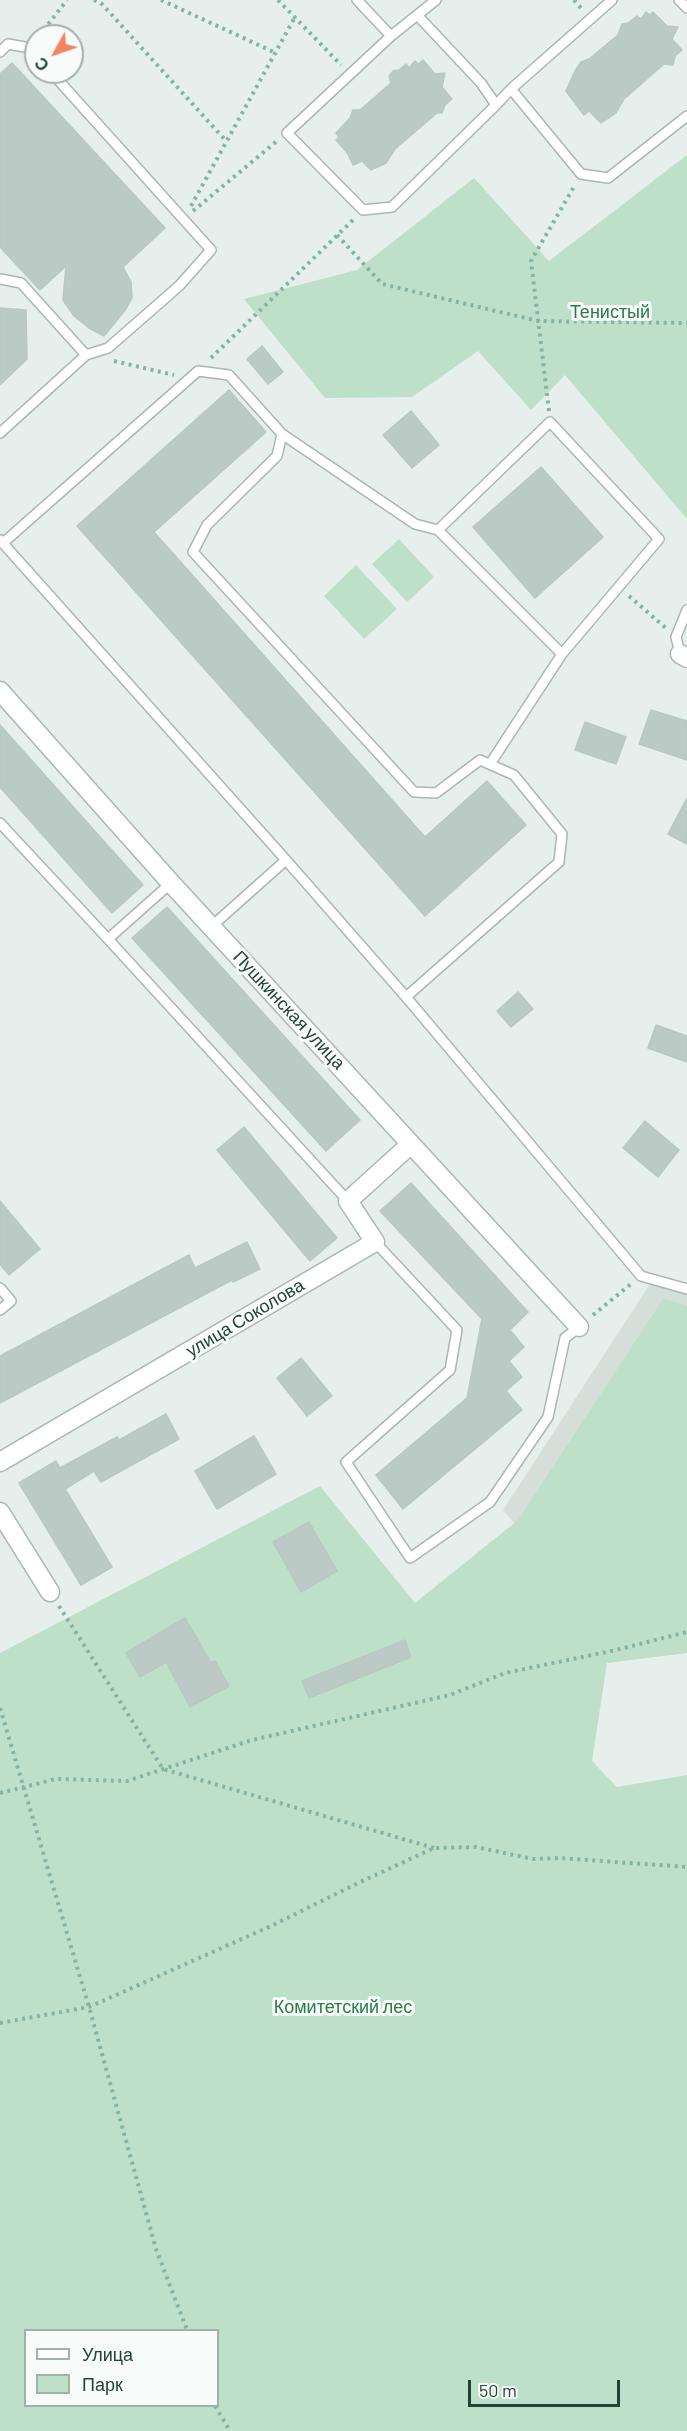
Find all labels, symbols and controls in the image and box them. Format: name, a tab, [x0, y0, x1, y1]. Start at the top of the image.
north arrow	[24, 24, 84, 84]
text: С	[30, 54, 52, 75]
park label: Тенистый	[570, 301, 650, 323]
street label: Пушкинская улица	[228, 946, 350, 1074]
street label: улица Соколова	[182, 1274, 308, 1362]
park label: Комитетский лес	[274, 1996, 412, 2018]
legend	[24, 2329, 219, 2407]
text: Улица	[82, 2343, 133, 2365]
scale bar	[471, 2368, 622, 2406]
text: Парк	[82, 2373, 123, 2395]
text: 50 m	[479, 2379, 517, 2401]

